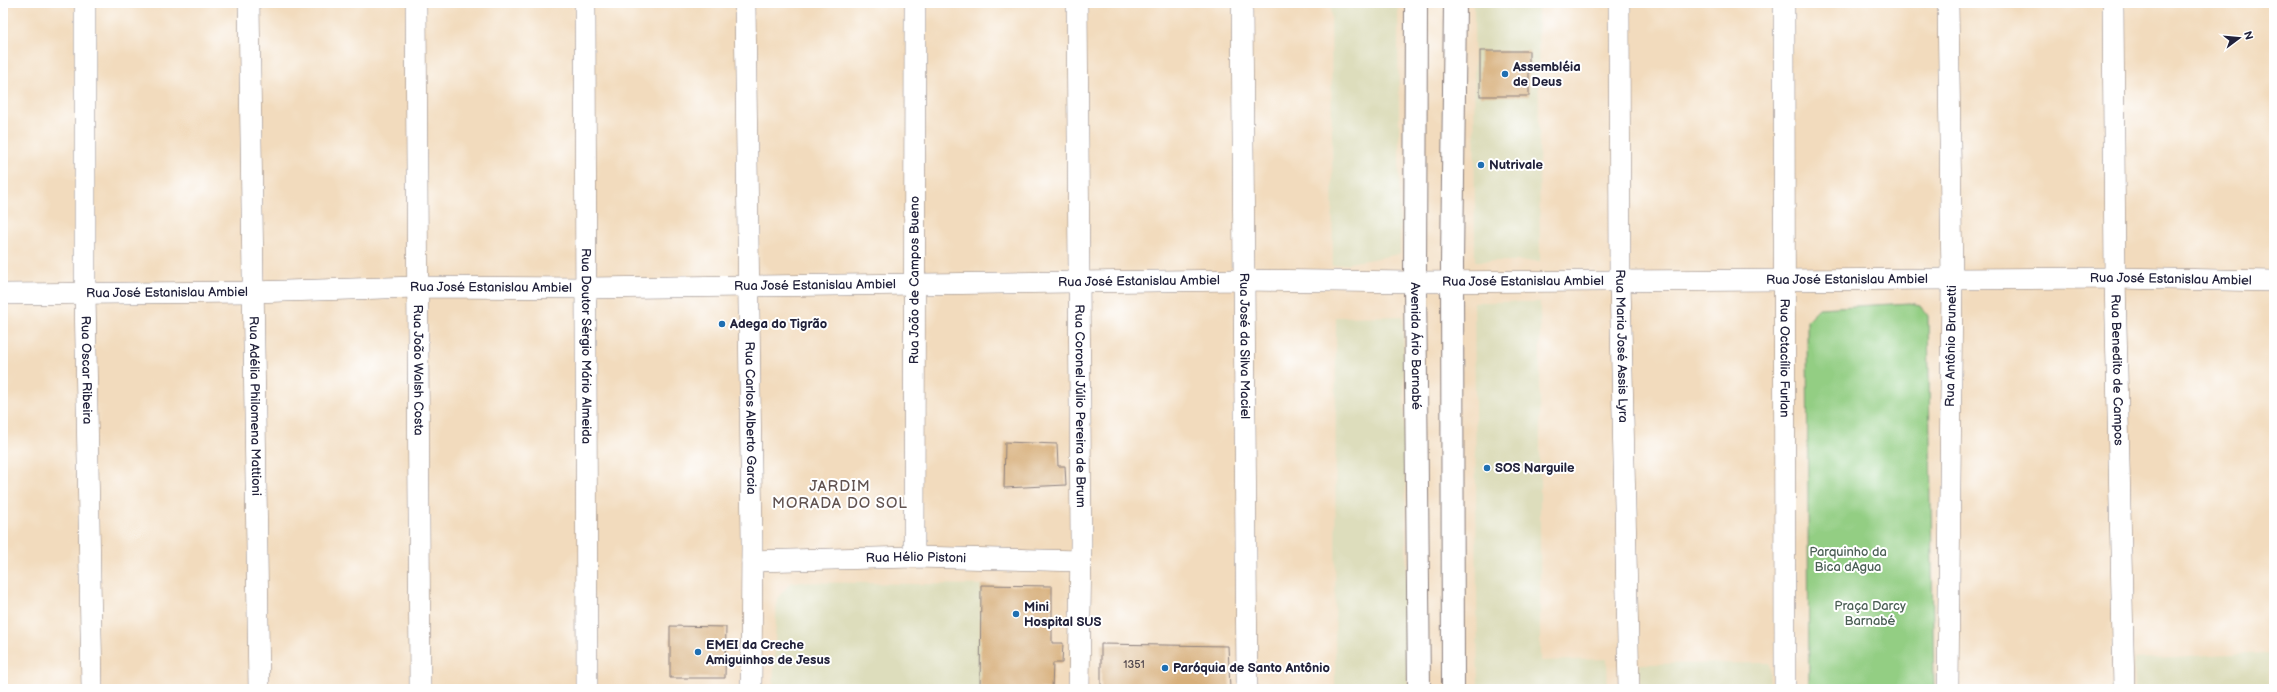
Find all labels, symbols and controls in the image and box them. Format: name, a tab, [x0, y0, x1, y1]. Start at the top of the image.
north arrow	[2219, 18, 2259, 58]
text: N	[2241, 30, 2256, 41]
place label: Assembléia de Deus	[1512, 59, 1581, 90]
marker: Assembléia de Deus	[1500, 69, 1510, 79]
place label: Nutrivale	[1489, 157, 1543, 173]
marker: Nutrivale	[1476, 160, 1486, 170]
street label: Rua João de Campos Bueno	[906, 196, 923, 364]
street label: Rua Doutor Sérgio Mário Almeida	[578, 248, 594, 444]
street label: Rua Maria José Assis Lyra	[1612, 269, 1631, 423]
street label: Rua José Estanislau Ambiel	[2090, 270, 2252, 289]
street label: Rua José Estanislau Ambiel	[1766, 271, 1928, 288]
street label: Rua José Estanislau Ambiel	[1058, 272, 1220, 290]
street label: Rua José da Silva Maciel	[1236, 273, 1253, 419]
street label: Rua José Estanislau Ambiel	[1442, 273, 1604, 290]
street label: Rua José Estanislau Ambiel	[734, 276, 896, 294]
street label: Rua José Estanislau Ambiel	[410, 279, 572, 296]
street label: Avenida Ário Barnabé	[1407, 282, 1425, 410]
street label: Rua José Estanislau Ambiel	[86, 284, 248, 301]
street label: Rua Antônio Brunetti	[1942, 285, 1960, 407]
street label: Rua Benedito de Campos	[2107, 294, 2127, 446]
street label: Rua Octacílio Furlan	[1776, 299, 1793, 417]
street label: Rua João Walsh Costa	[410, 304, 427, 436]
street label: Rua Coronel Júlio Pereira de Brum	[1071, 304, 1089, 508]
street label: Rua Oscar Ribeira	[77, 316, 95, 424]
street label: Rua Adélia Philomena Mattioni	[246, 316, 264, 496]
place label: Adega do Tigrão	[729, 316, 827, 332]
marker: Adega do Tigrão	[717, 319, 727, 329]
street label: Rua Carlos Alberto Garcia	[741, 341, 759, 495]
place label: SOS Narguile	[1495, 460, 1575, 476]
marker: SOS Narguile	[1482, 463, 1492, 473]
district label: JARDIM MORADA DO SOL	[772, 477, 908, 513]
park label: Parquinho da Bica dAgua	[1809, 544, 1887, 575]
street label: Rua Hélio Pistoni	[865, 549, 966, 566]
park label: Praça Darcy Barnabé	[1834, 598, 1906, 629]
place label: Mini Hospital SUS	[1024, 599, 1102, 630]
marker: Mini Hospital SUS	[1011, 609, 1021, 619]
place label: EMEI da Creche Amiguinhos de Jesus	[705, 637, 830, 668]
marker: EMEI da Creche Amiguinhos de Jesus	[693, 647, 703, 657]
house number: 1351	[1123, 658, 1145, 671]
place label: Paróquia de Santo Antônio	[1173, 660, 1330, 676]
marker: Paróquia de Santo Antônio	[1160, 663, 1170, 673]

